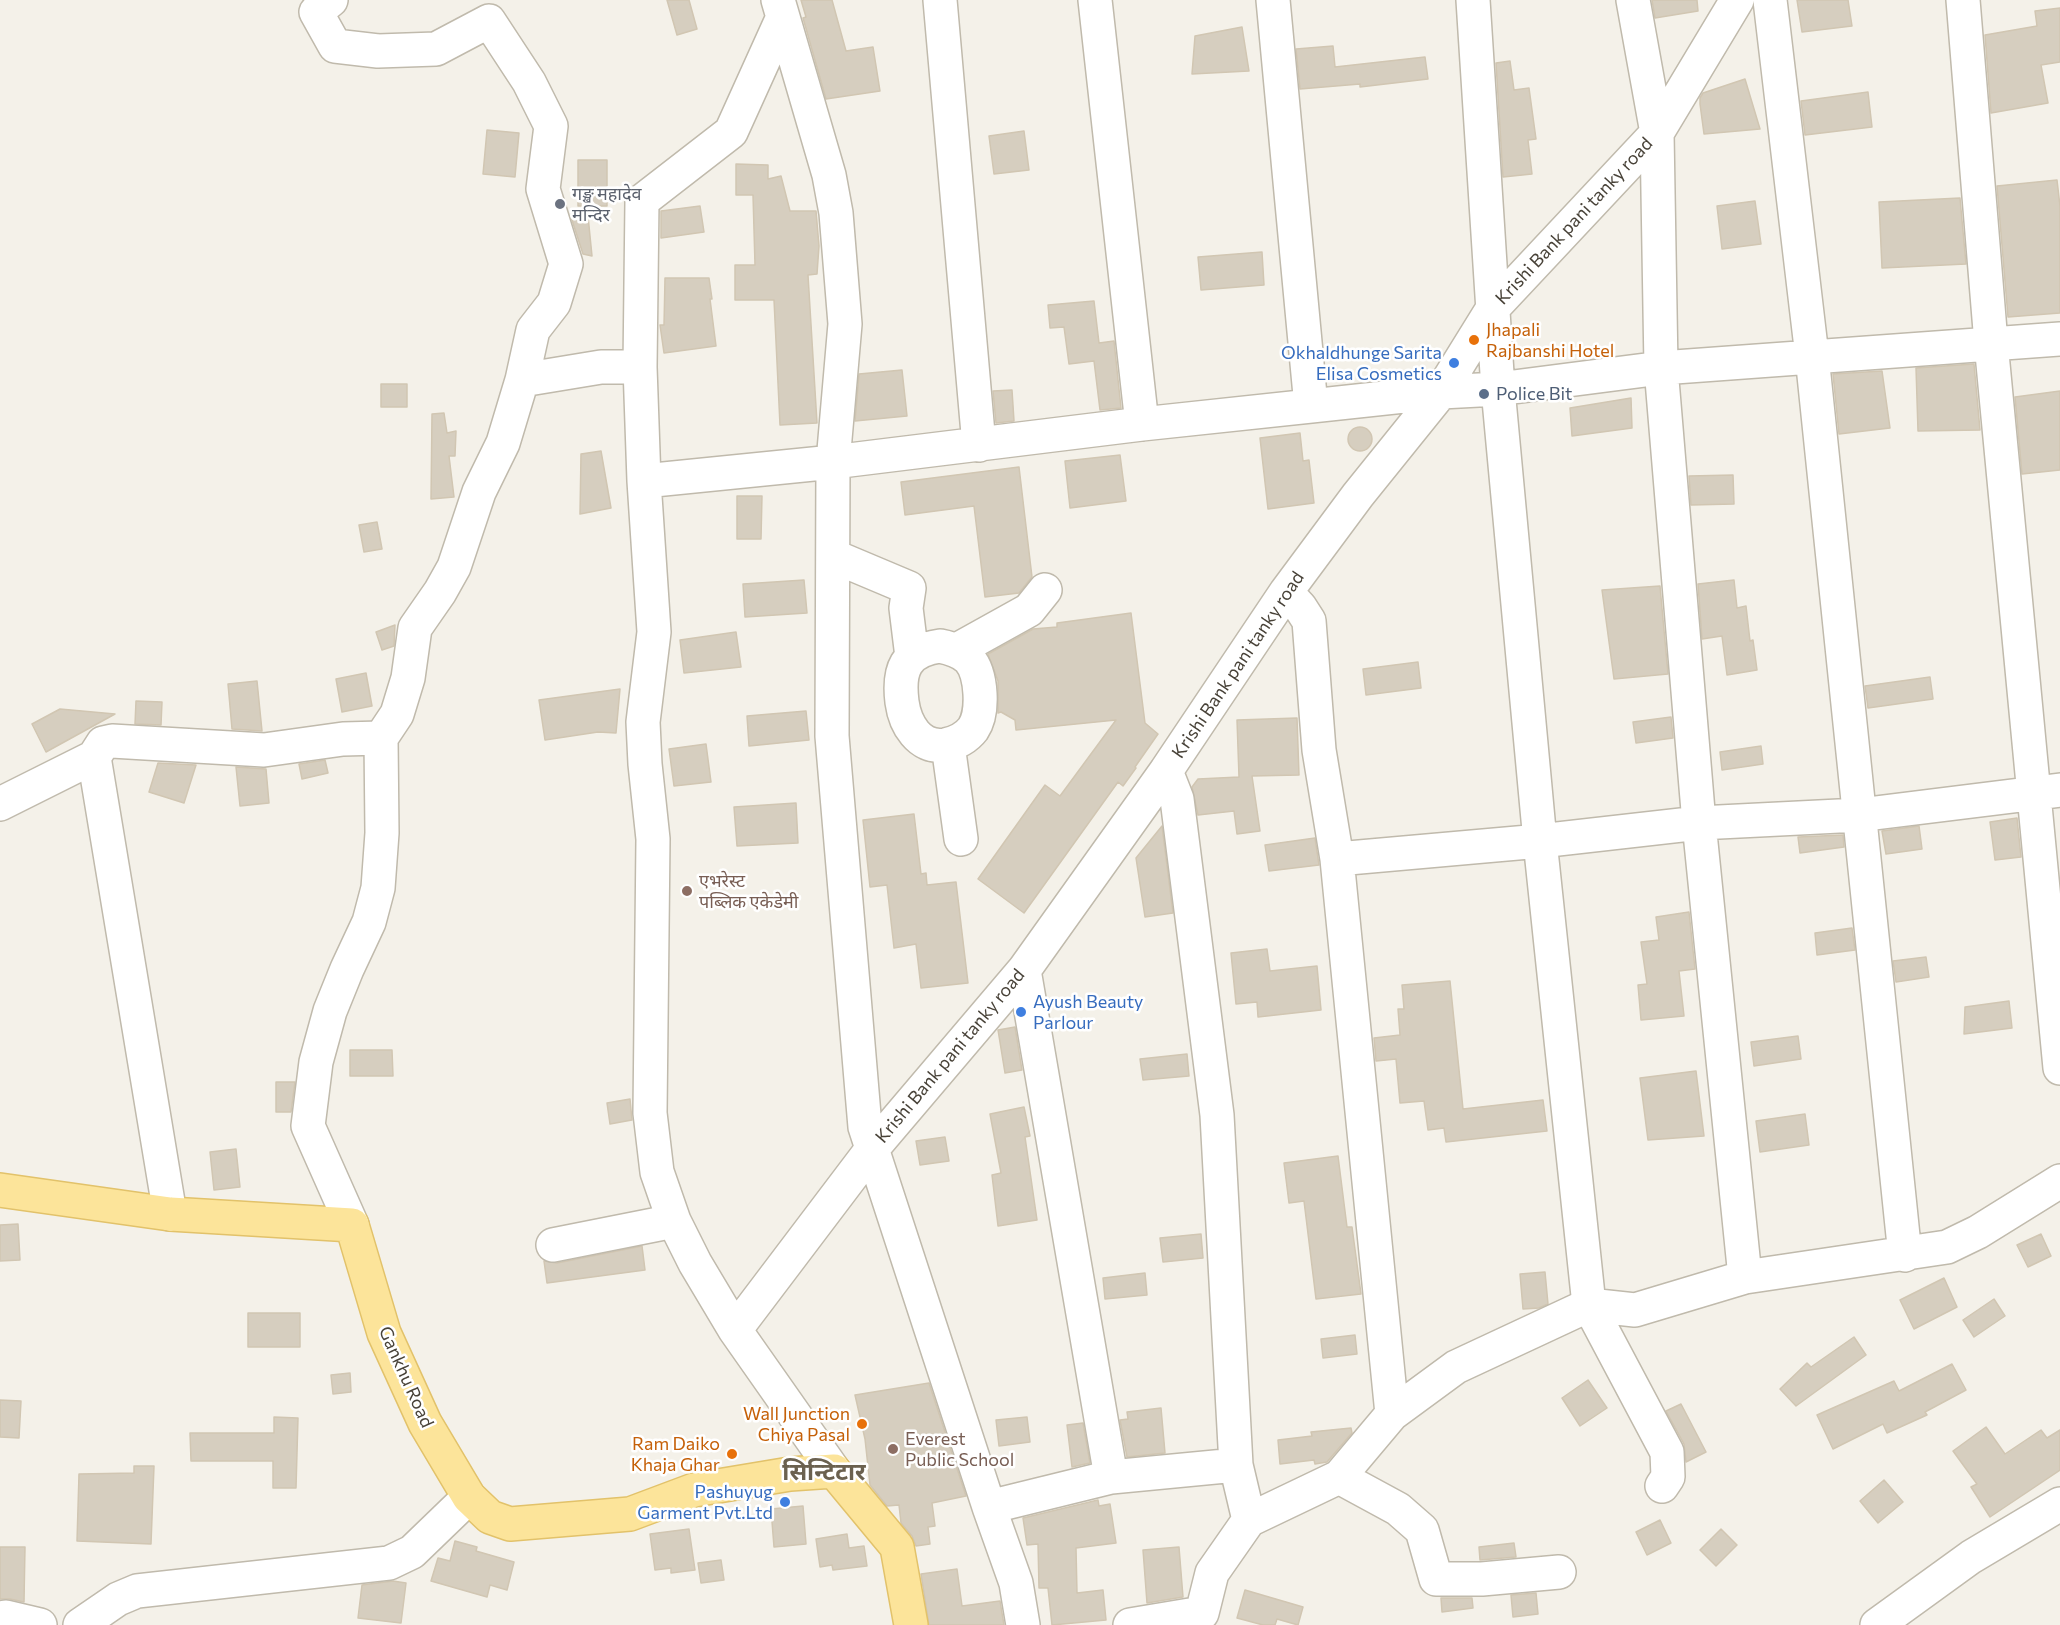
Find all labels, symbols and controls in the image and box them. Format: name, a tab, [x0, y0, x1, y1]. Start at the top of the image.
street label: Krishi Bank pani tanky road	[1491, 133, 1657, 309]
place label: गङ्खु महादेव मन्दिर	[572, 183, 642, 226]
marker: गङ्खु महादेव मन्दिर	[553, 197, 567, 211]
place label: Jhapali Rajbanshi Hotel	[1486, 319, 1614, 362]
marker: Jhapali Rajbanshi Hotel	[1467, 333, 1481, 347]
place label: Okhaldhunge Sarita Elisa Cosmetics	[1281, 342, 1442, 385]
marker: Okhaldhunge Sarita Elisa Cosmetics	[1447, 356, 1461, 370]
place label: Police Bit	[1496, 383, 1572, 405]
marker: Police Bit	[1477, 387, 1491, 401]
street label: Krishi Bank pani tanky road	[1167, 568, 1309, 762]
place label: एभरेस्ट पब्लिक एकेडेमी	[699, 870, 798, 912]
marker: एभरेस्ट पब्लिक एकेडेमी	[680, 884, 694, 898]
street label: Krishi Bank pani tanky road	[871, 965, 1029, 1147]
place label: Ayush Beauty Parlour	[1033, 991, 1143, 1034]
marker: Ayush Beauty Parlour	[1014, 1005, 1028, 1019]
street label: Gankhu Road	[374, 1323, 438, 1431]
place label: Wall Junction Chiya Pasal	[743, 1403, 850, 1446]
marker: Wall Junction Chiya Pasal	[855, 1417, 869, 1431]
place label: Everest Public School	[905, 1428, 1014, 1470]
place label: Ram Daiko Khaja Ghar	[631, 1433, 720, 1476]
marker: Everest Public School	[886, 1442, 900, 1456]
marker: Ram Daiko Khaja Ghar	[725, 1447, 739, 1461]
district label: सिन्टिटार	[782, 1458, 866, 1486]
place label: Pashuyug Garment Pvt.Ltd	[637, 1481, 773, 1524]
marker: Pashuyug Garment Pvt.Ltd	[778, 1495, 792, 1509]

